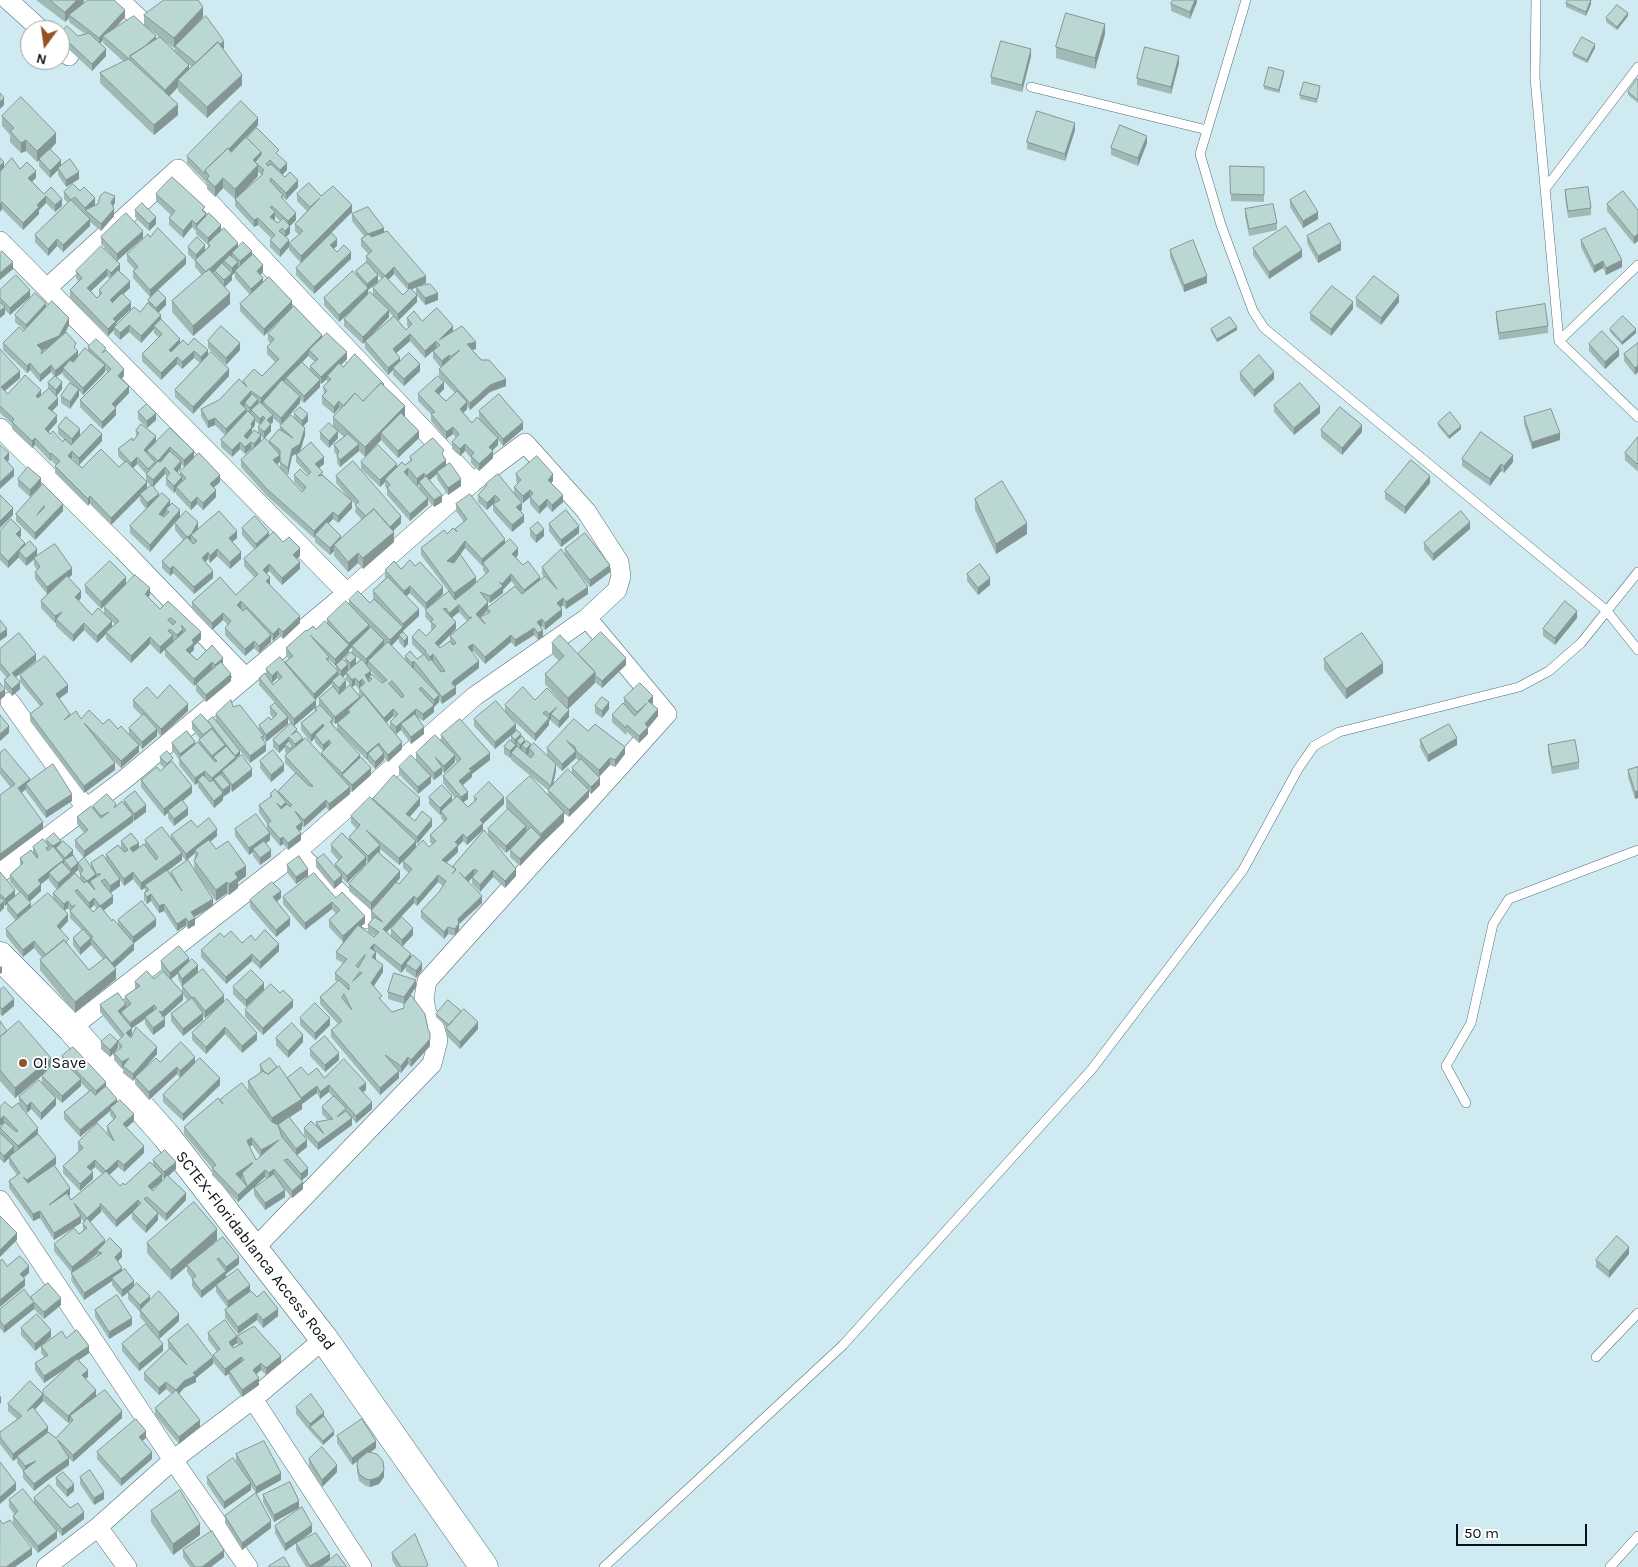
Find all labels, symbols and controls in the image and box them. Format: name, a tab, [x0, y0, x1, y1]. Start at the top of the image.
north arrow	[20, 20, 70, 70]
text: N	[35, 50, 48, 69]
place label: O! Save	[33, 1053, 86, 1073]
marker: O! Save	[17, 1057, 29, 1069]
street label: SCTEX-Floridablanca Access Road	[171, 1148, 339, 1354]
scale bar	[1458, 1514, 1589, 1546]
text: 50 m	[1464, 1524, 1499, 1542]

